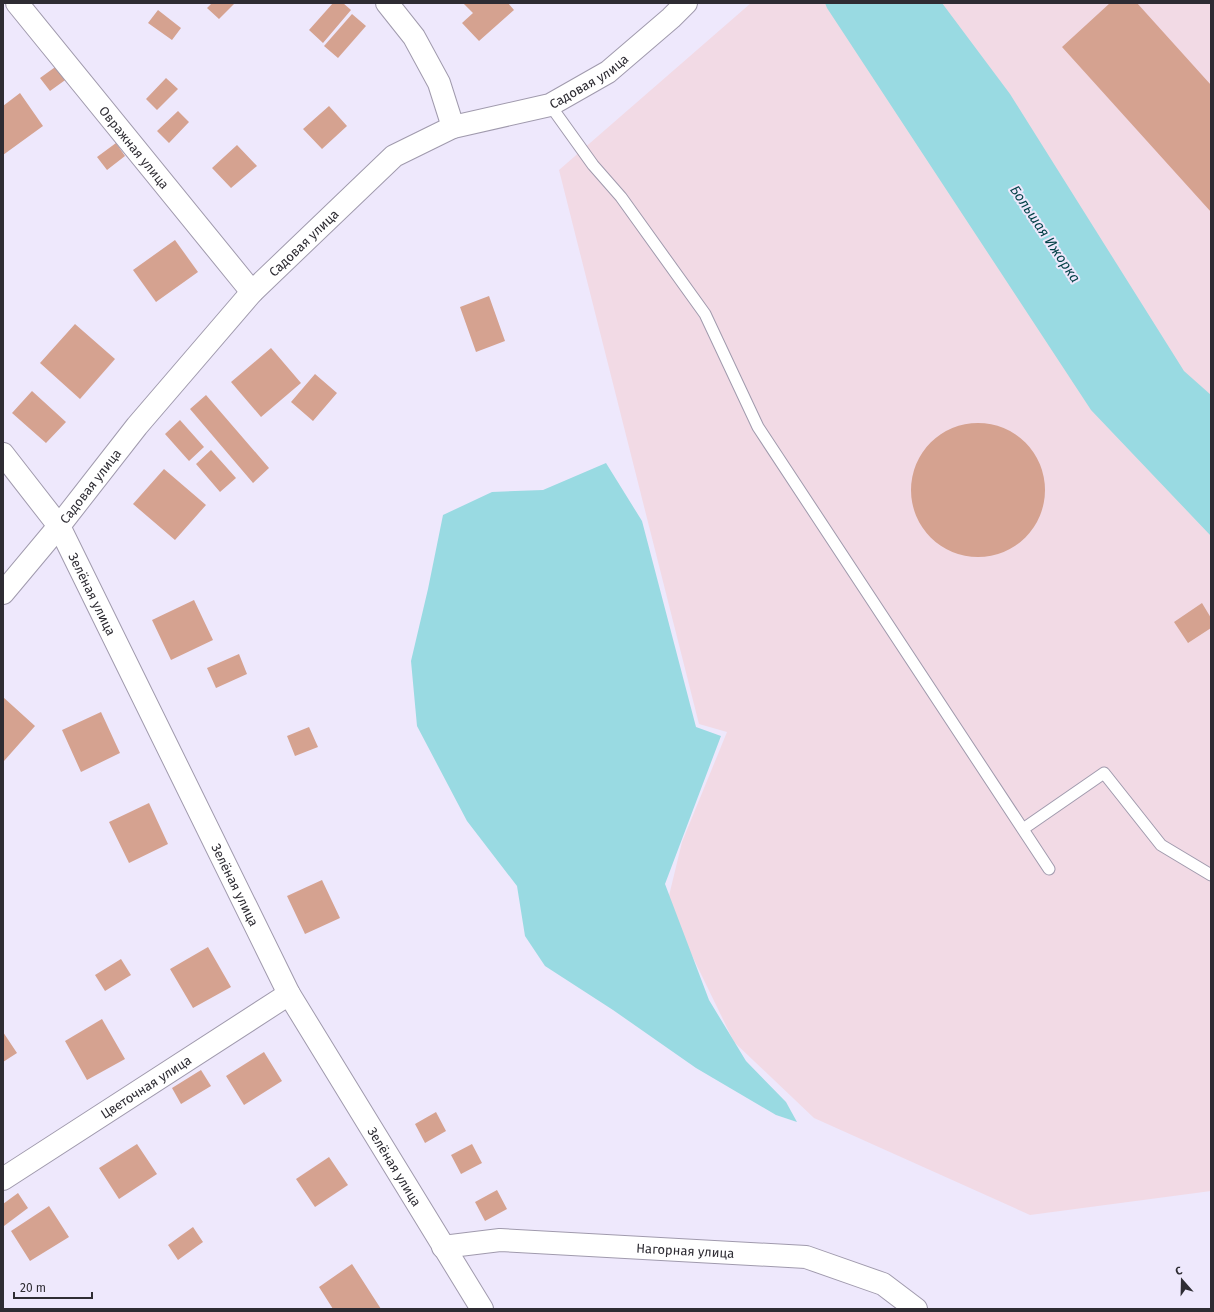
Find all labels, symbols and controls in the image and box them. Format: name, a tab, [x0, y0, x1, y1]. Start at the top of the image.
street label: Садовая улица	[547, 51, 631, 111]
street label: Овражная улица	[96, 103, 172, 192]
water label: Большая Ижорка	[1006, 182, 1084, 286]
street label: Садовая улица	[266, 206, 341, 279]
street label: Садовая улица	[57, 446, 124, 526]
street label: Зелёная улица	[66, 550, 119, 638]
street label: Зелёная улица	[209, 841, 262, 929]
street label: Цветочная улица	[98, 1052, 194, 1121]
street label: Зелёная улица	[365, 1124, 425, 1209]
street label: Нагорная улица	[636, 1240, 735, 1261]
north arrow	[1162, 1260, 1202, 1300]
text: С	[1174, 1264, 1185, 1278]
scale bar	[14, 1274, 92, 1300]
text: 20 m	[20, 1281, 46, 1295]

